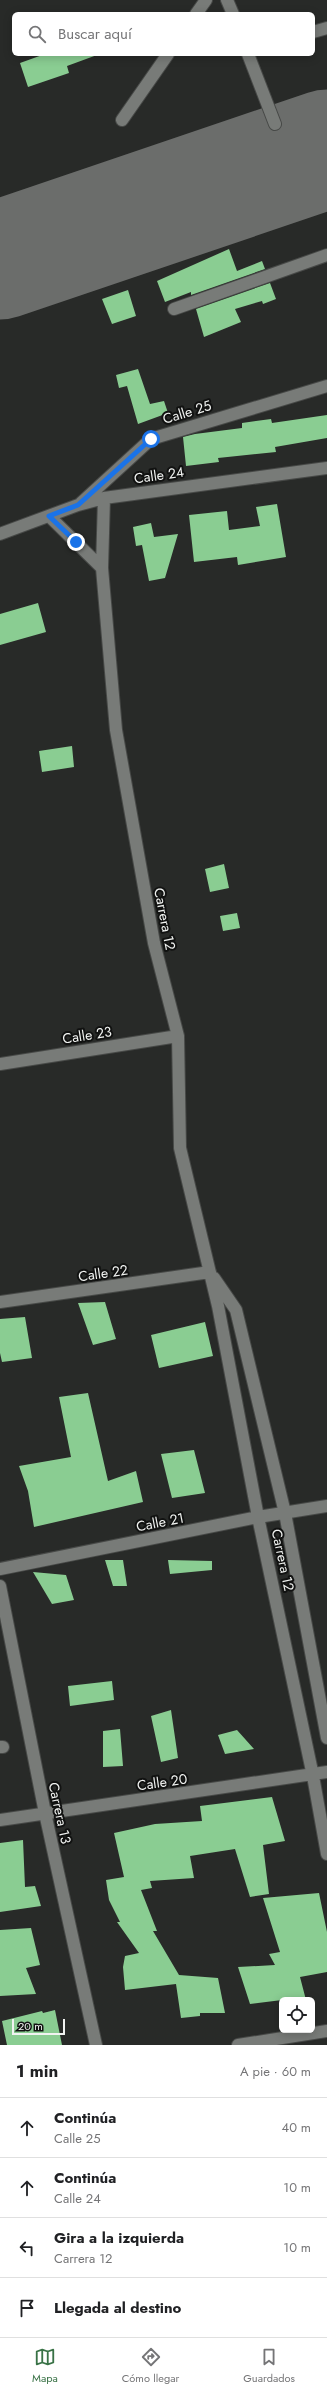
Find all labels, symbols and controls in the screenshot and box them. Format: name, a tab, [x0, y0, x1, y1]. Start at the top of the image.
search box	[12, 12, 315, 56]
icon: search	[26, 23, 48, 45]
text: Buscar aquí	[58, 23, 132, 45]
street label: Calle 25	[160, 395, 214, 429]
route start	[142, 430, 160, 448]
street label: Calle 24	[133, 462, 185, 488]
route end	[67, 533, 85, 551]
street label: Carrera 12	[149, 886, 181, 952]
street label: Calle 23	[61, 1021, 113, 1049]
street label: Calle 22	[77, 1260, 129, 1286]
street label: Calle 21	[134, 1508, 186, 1536]
street label: Carrera 12	[267, 1527, 299, 1593]
street label: Calle 20	[136, 1769, 188, 1795]
street label: Carrera 13	[44, 1780, 76, 1846]
map controls	[279, 1997, 315, 2033]
button: locate	[279, 1997, 315, 2033]
scale bar	[12, 2017, 65, 2036]
text: 20 m	[18, 2018, 43, 2034]
text: 1 min	[16, 2059, 58, 2083]
text: A pie · 60 m	[240, 2062, 311, 2081]
text: Continúa	[54, 2107, 116, 2129]
icon: ahead	[16, 2117, 38, 2139]
text: 40 m	[282, 2118, 311, 2137]
text: Calle 25	[54, 2129, 100, 2148]
text: Continúa	[54, 2167, 116, 2189]
icon: ahead	[16, 2177, 38, 2199]
text: 10 m	[283, 2178, 311, 2197]
text: Calle 24	[54, 2189, 101, 2208]
text: Gira a la izquierda	[54, 2227, 184, 2249]
icon: left	[16, 2237, 38, 2259]
text: 10 m	[283, 2238, 311, 2257]
text: Carrera 12	[54, 2249, 112, 2268]
icon: arrive	[16, 2297, 38, 2319]
text: Llegada al destino	[54, 2297, 181, 2319]
tab: Mapa	[32, 2346, 58, 2386]
tab: Cómo llegar	[122, 2346, 179, 2386]
tab: Guardados	[243, 2346, 295, 2386]

